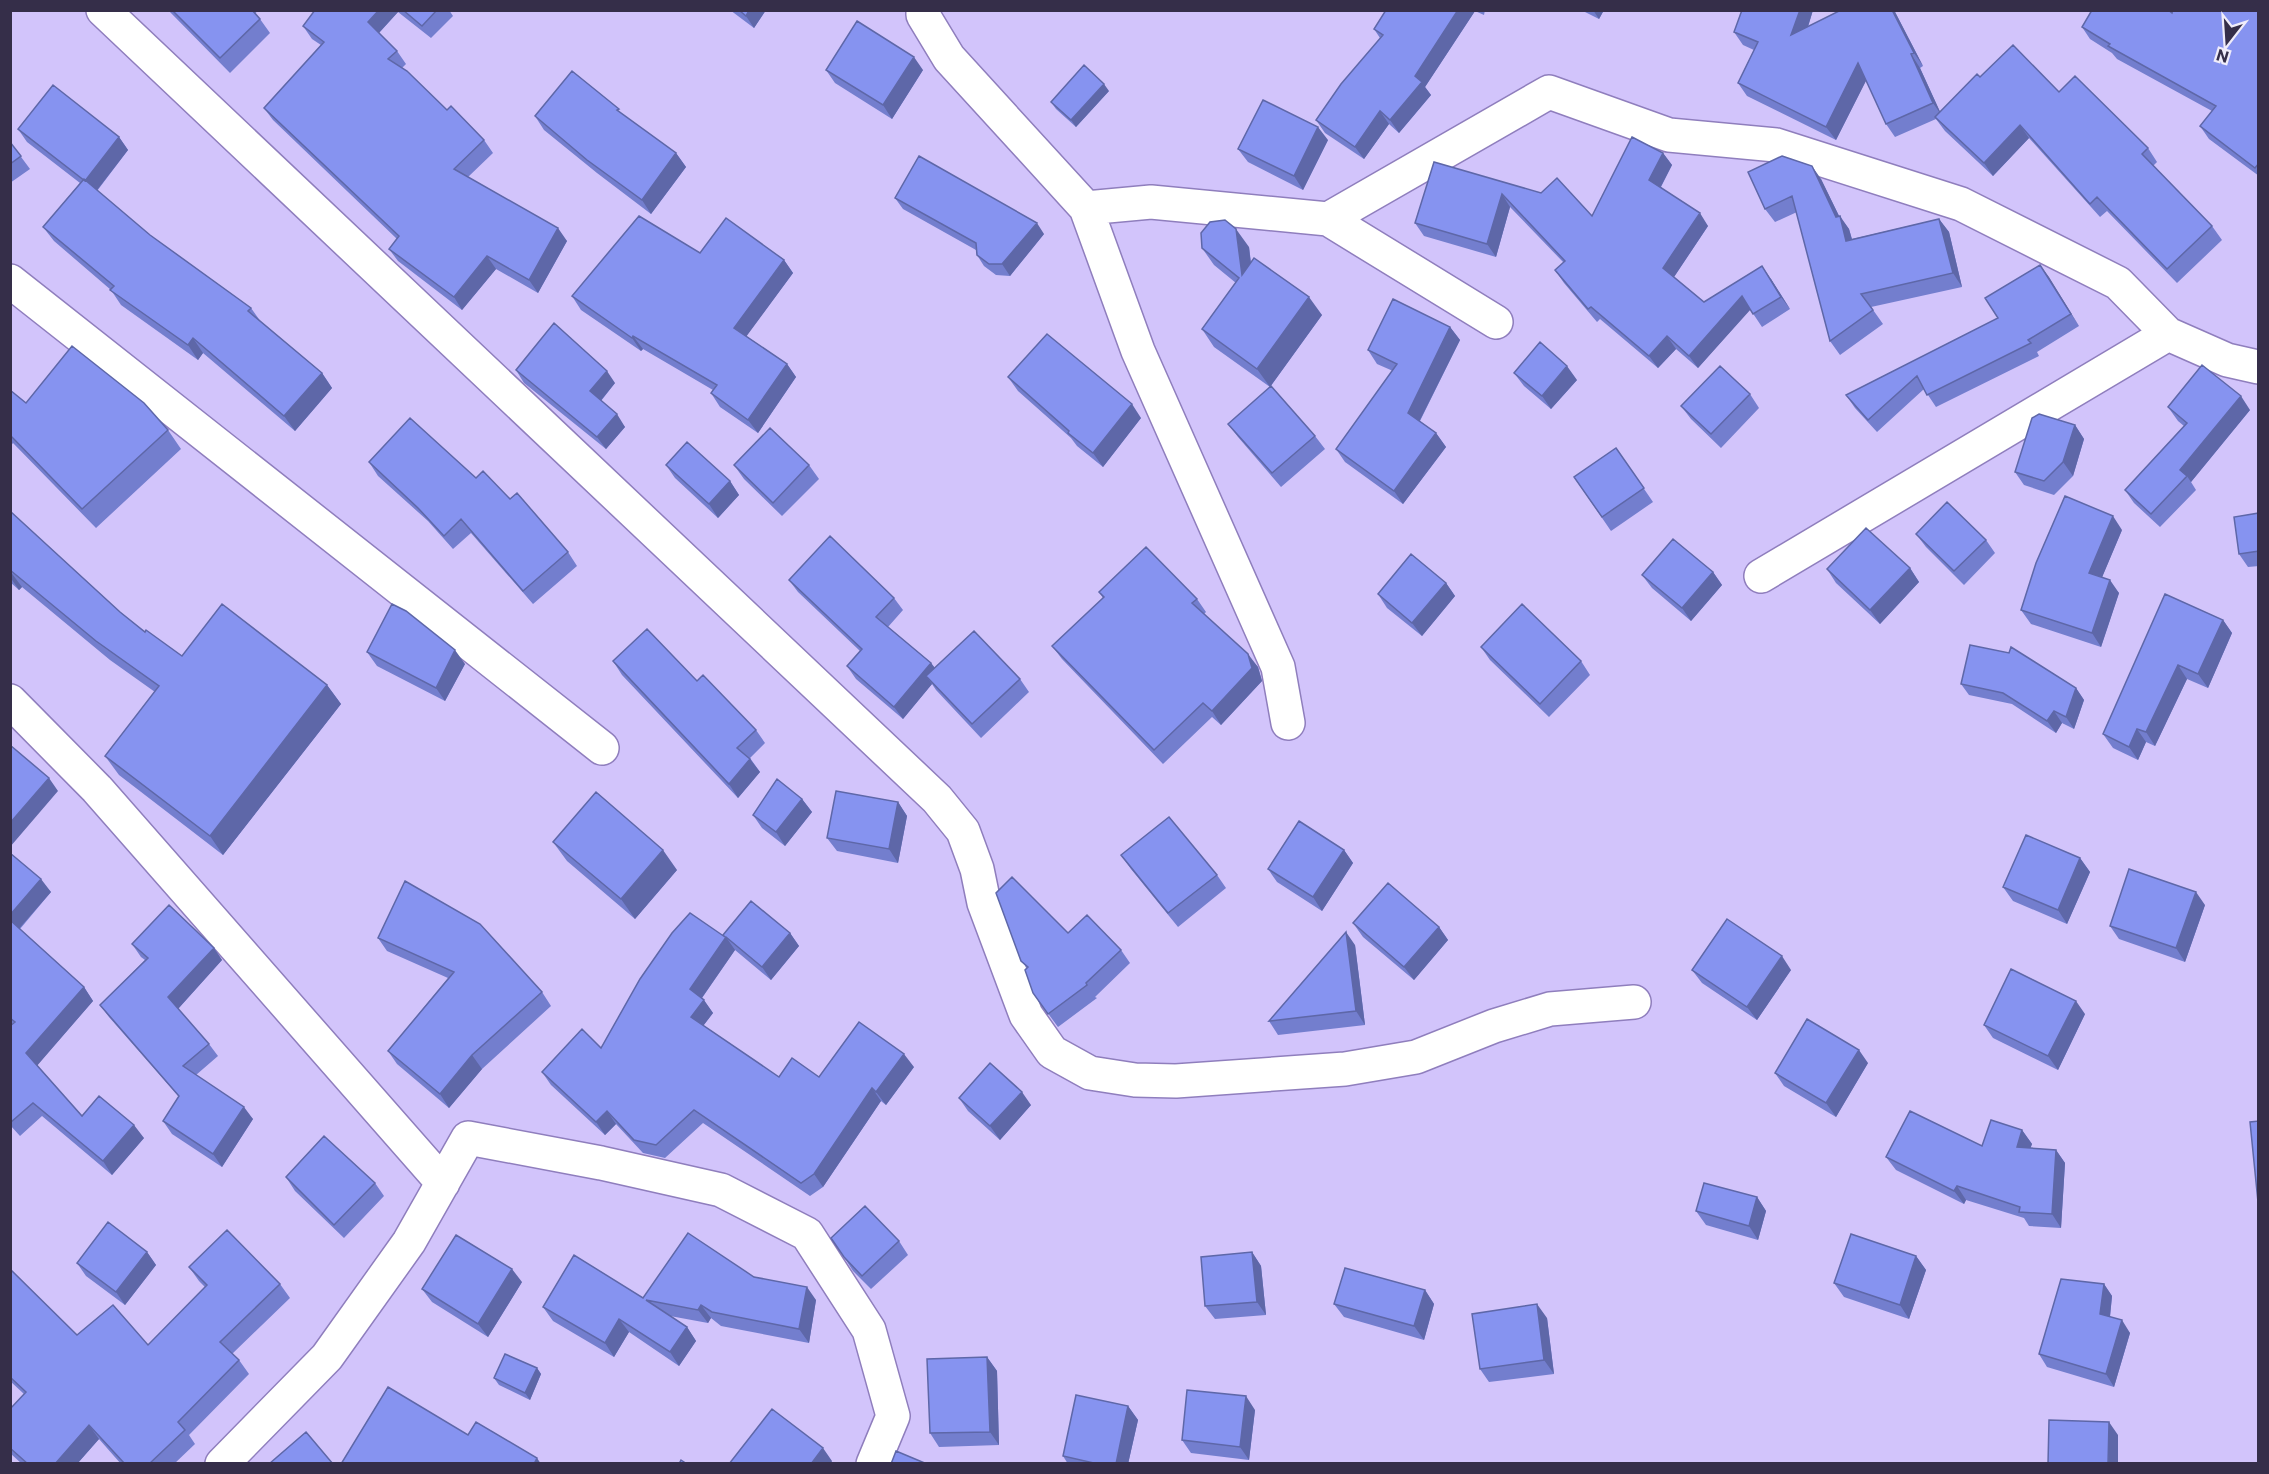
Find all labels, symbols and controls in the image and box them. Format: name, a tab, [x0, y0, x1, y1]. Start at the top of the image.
north arrow	[2197, 12, 2257, 72]
text: N	[2214, 46, 2231, 68]

